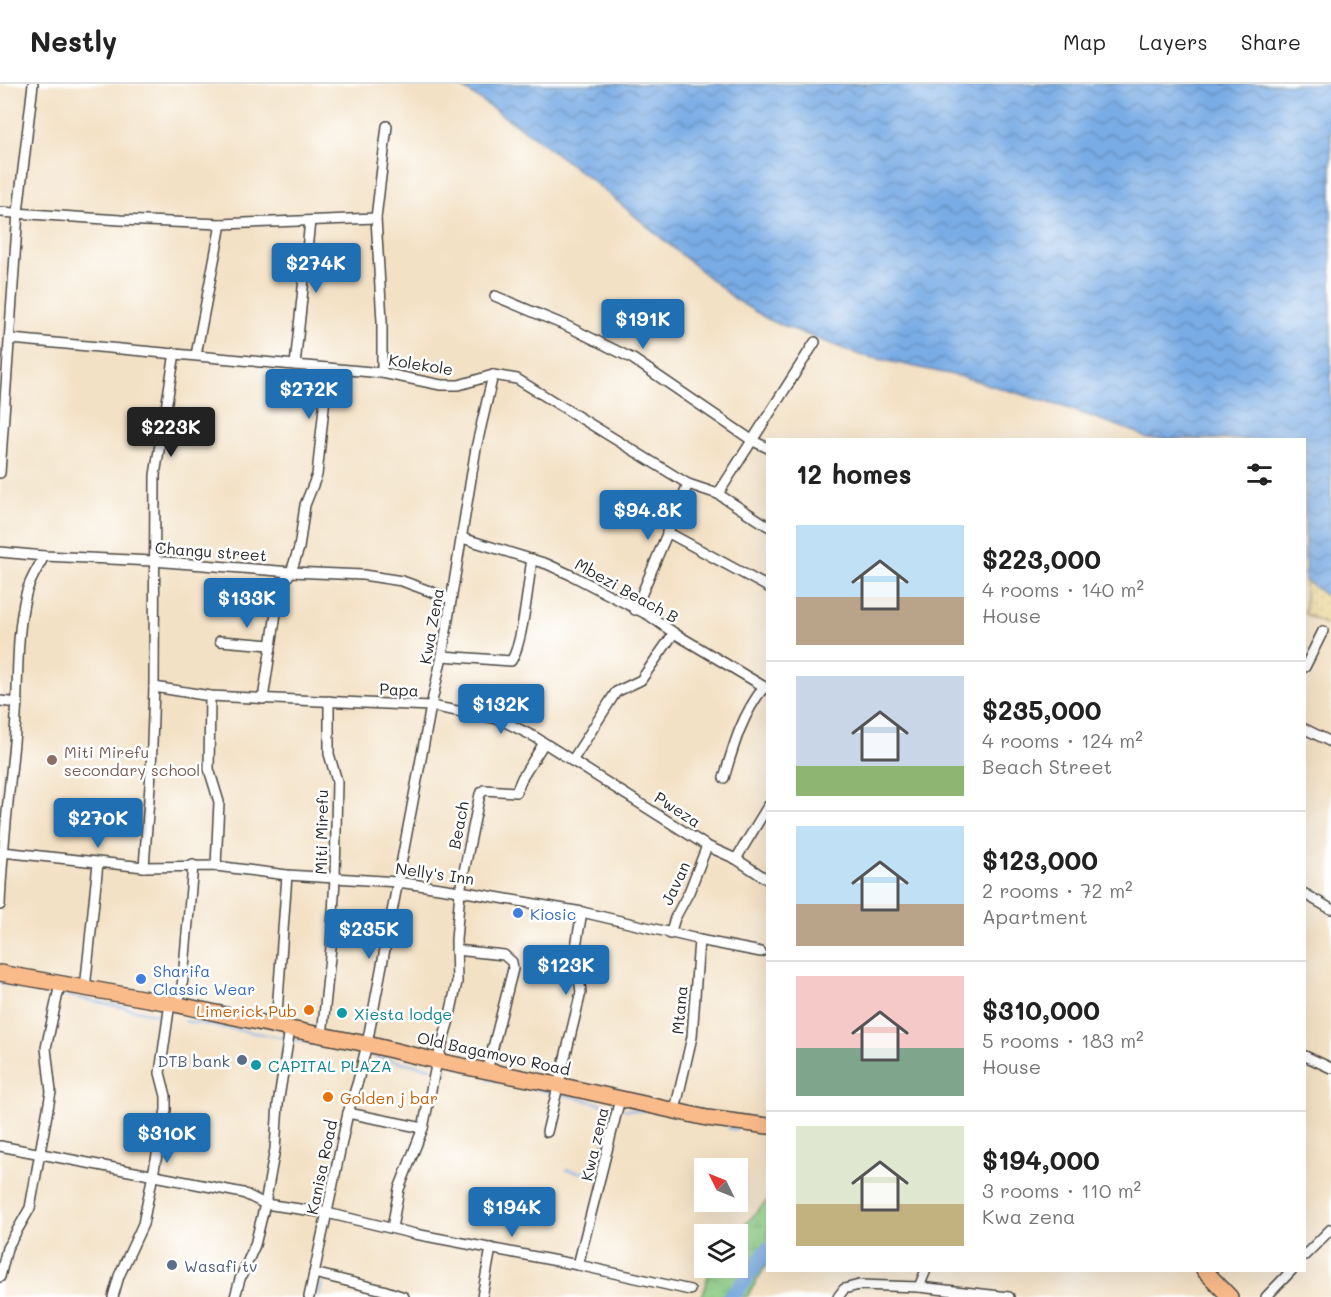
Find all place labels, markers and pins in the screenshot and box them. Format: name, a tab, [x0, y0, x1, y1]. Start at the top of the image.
pin: $274K	[274, 243, 358, 294]
pin: $191K	[601, 299, 685, 350]
pin: $272K	[267, 369, 351, 420]
pin: $223K	[129, 407, 213, 458]
pin: $94.8K	[599, 490, 697, 541]
pin: $133K	[205, 578, 289, 629]
pin: $132K	[459, 684, 543, 735]
place label: Miti Mirefu secondary school	[64, 741, 200, 780]
marker: Miti Mirefu secondary school	[45, 753, 59, 767]
pin: $270K	[56, 798, 140, 849]
place label: Kiosic	[530, 903, 576, 924]
marker: Kiosic	[511, 906, 525, 920]
pin: $235K	[327, 909, 411, 960]
pin: $123K	[524, 945, 608, 996]
place label: Sharifa Classic Wear	[153, 960, 255, 999]
marker: Sharifa Classic Wear	[134, 972, 148, 986]
place label: Limerick Pub	[196, 1000, 297, 1021]
marker: Limerick Pub	[302, 1003, 316, 1017]
place label: Xiesta lodge	[354, 1003, 452, 1024]
marker: Xiesta lodge	[335, 1006, 349, 1020]
place label: DTB bank	[158, 1050, 230, 1071]
marker: DTB bank	[235, 1053, 249, 1067]
place label: CAPITAL PLAZA	[268, 1055, 392, 1076]
marker: CAPITAL PLAZA	[249, 1058, 263, 1072]
place label: Golden j bar	[340, 1087, 438, 1108]
marker: Golden j bar	[321, 1090, 335, 1104]
pin: $310K	[125, 1113, 209, 1164]
pin: $194K	[470, 1187, 554, 1238]
place label: Wasafi tv	[184, 1255, 258, 1276]
marker: Wasafi tv	[165, 1258, 179, 1272]

